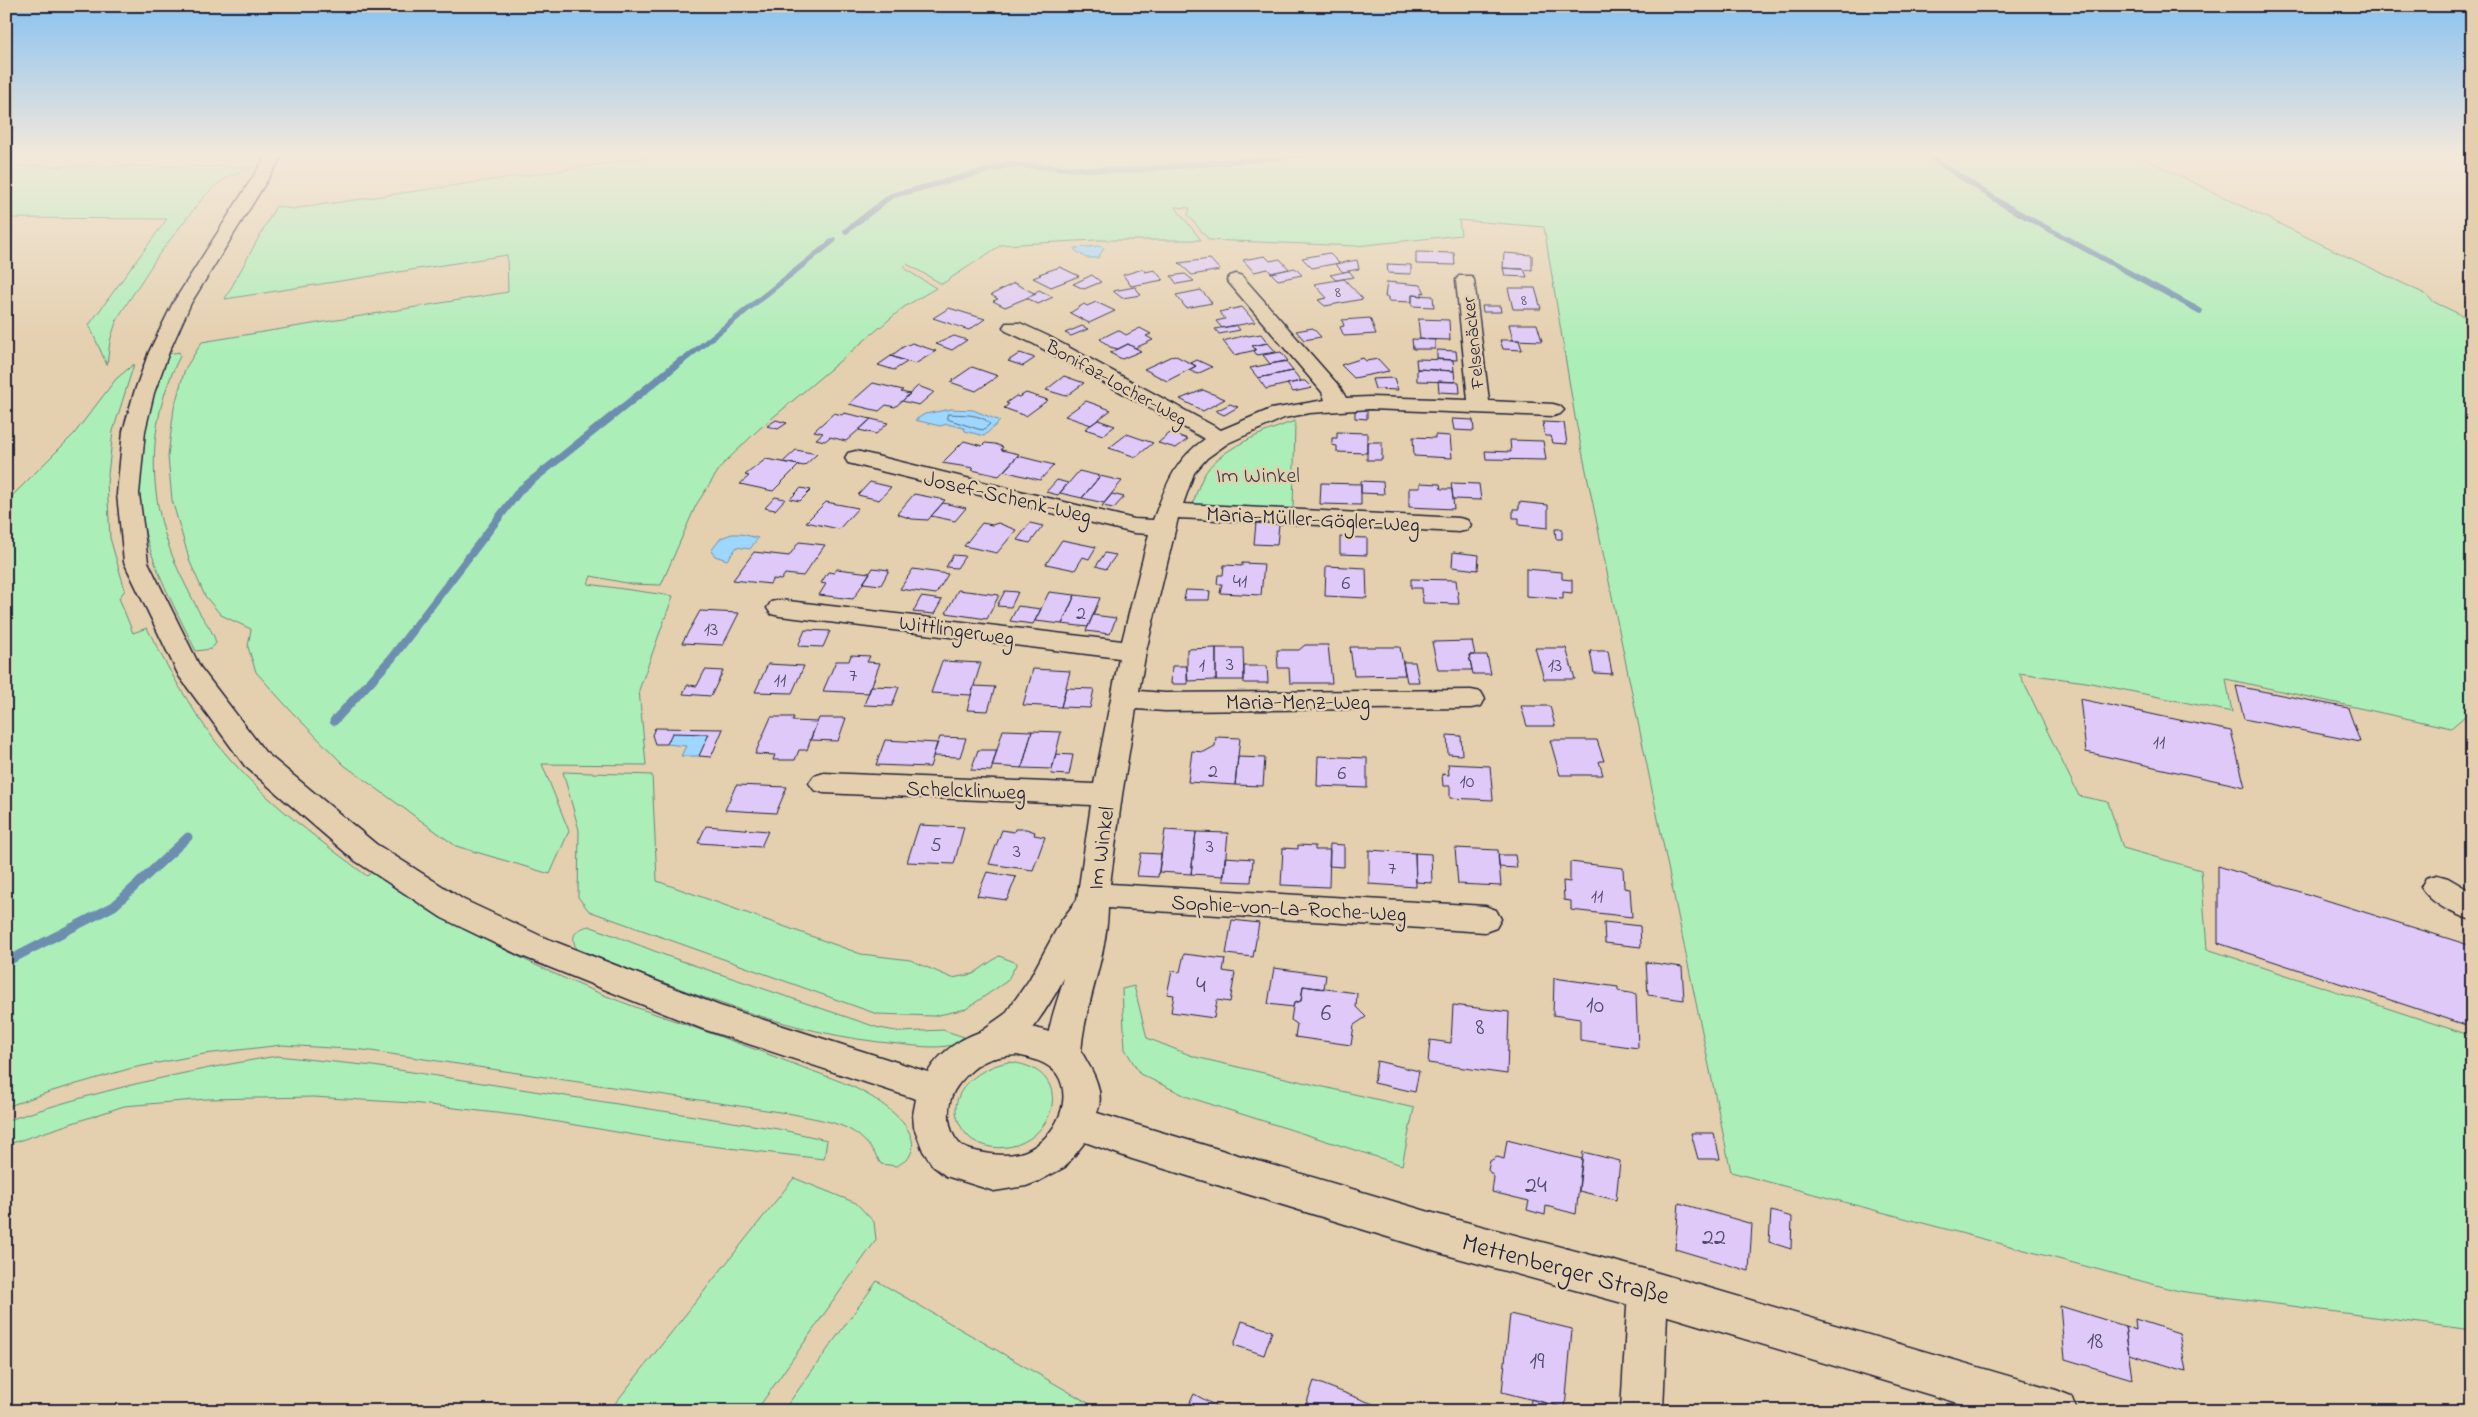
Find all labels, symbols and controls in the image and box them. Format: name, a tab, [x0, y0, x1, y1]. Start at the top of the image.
house number: 8	[1335, 281, 1341, 305]
house number: 8	[1521, 289, 1527, 313]
street label: Felsenäcker	[1456, 295, 1493, 391]
street label: Bonifaz-Locher-Weg	[1039, 334, 1191, 436]
park label: Im Winkel	[1216, 461, 1300, 493]
street label: Josef-Schenk-Weg	[920, 464, 1095, 535]
street label: Maria-Müller-Gögler-Weg	[1205, 499, 1421, 544]
house number: 41	[1233, 568, 1247, 597]
house number: 6	[1342, 570, 1351, 599]
house number: 2	[1076, 600, 1086, 629]
street label: Wittlingerweg	[897, 608, 1016, 657]
house number: 13	[704, 616, 718, 645]
house number: 3	[1226, 651, 1234, 680]
house number: 1	[1199, 652, 1205, 681]
house number: 13	[1548, 652, 1562, 681]
house number: 7	[849, 662, 857, 691]
house number: 11	[774, 667, 786, 696]
street label: Maria-Menz-Weg	[1226, 688, 1370, 721]
house number: 11	[2153, 729, 2165, 758]
house number: 2	[1208, 758, 1218, 787]
house number: 6	[1338, 760, 1347, 789]
house number: 10	[1460, 768, 1475, 797]
street label: Schelcklinweg	[905, 774, 1027, 811]
street label: Im Winkel	[1081, 805, 1125, 892]
house number: 5	[930, 832, 942, 861]
house number: 3	[1206, 833, 1214, 862]
house number: 3	[1013, 838, 1021, 867]
house number: 7	[1388, 855, 1396, 884]
house number: 11	[1591, 883, 1603, 912]
street label: Sophie-von-La-Roche-Weg	[1170, 888, 1407, 933]
house number: 4	[1196, 969, 1206, 1004]
house number: 10	[1586, 989, 1604, 1024]
house number: 6	[1321, 997, 1332, 1032]
house number: 8	[1476, 1011, 1485, 1046]
house number: 24	[1525, 1169, 1547, 1204]
house number: 22	[1702, 1221, 1726, 1256]
street label: Mettenberger Straße	[1457, 1225, 1674, 1317]
house number: 18	[2087, 1325, 2103, 1360]
house number: 19	[1530, 1345, 1545, 1380]

